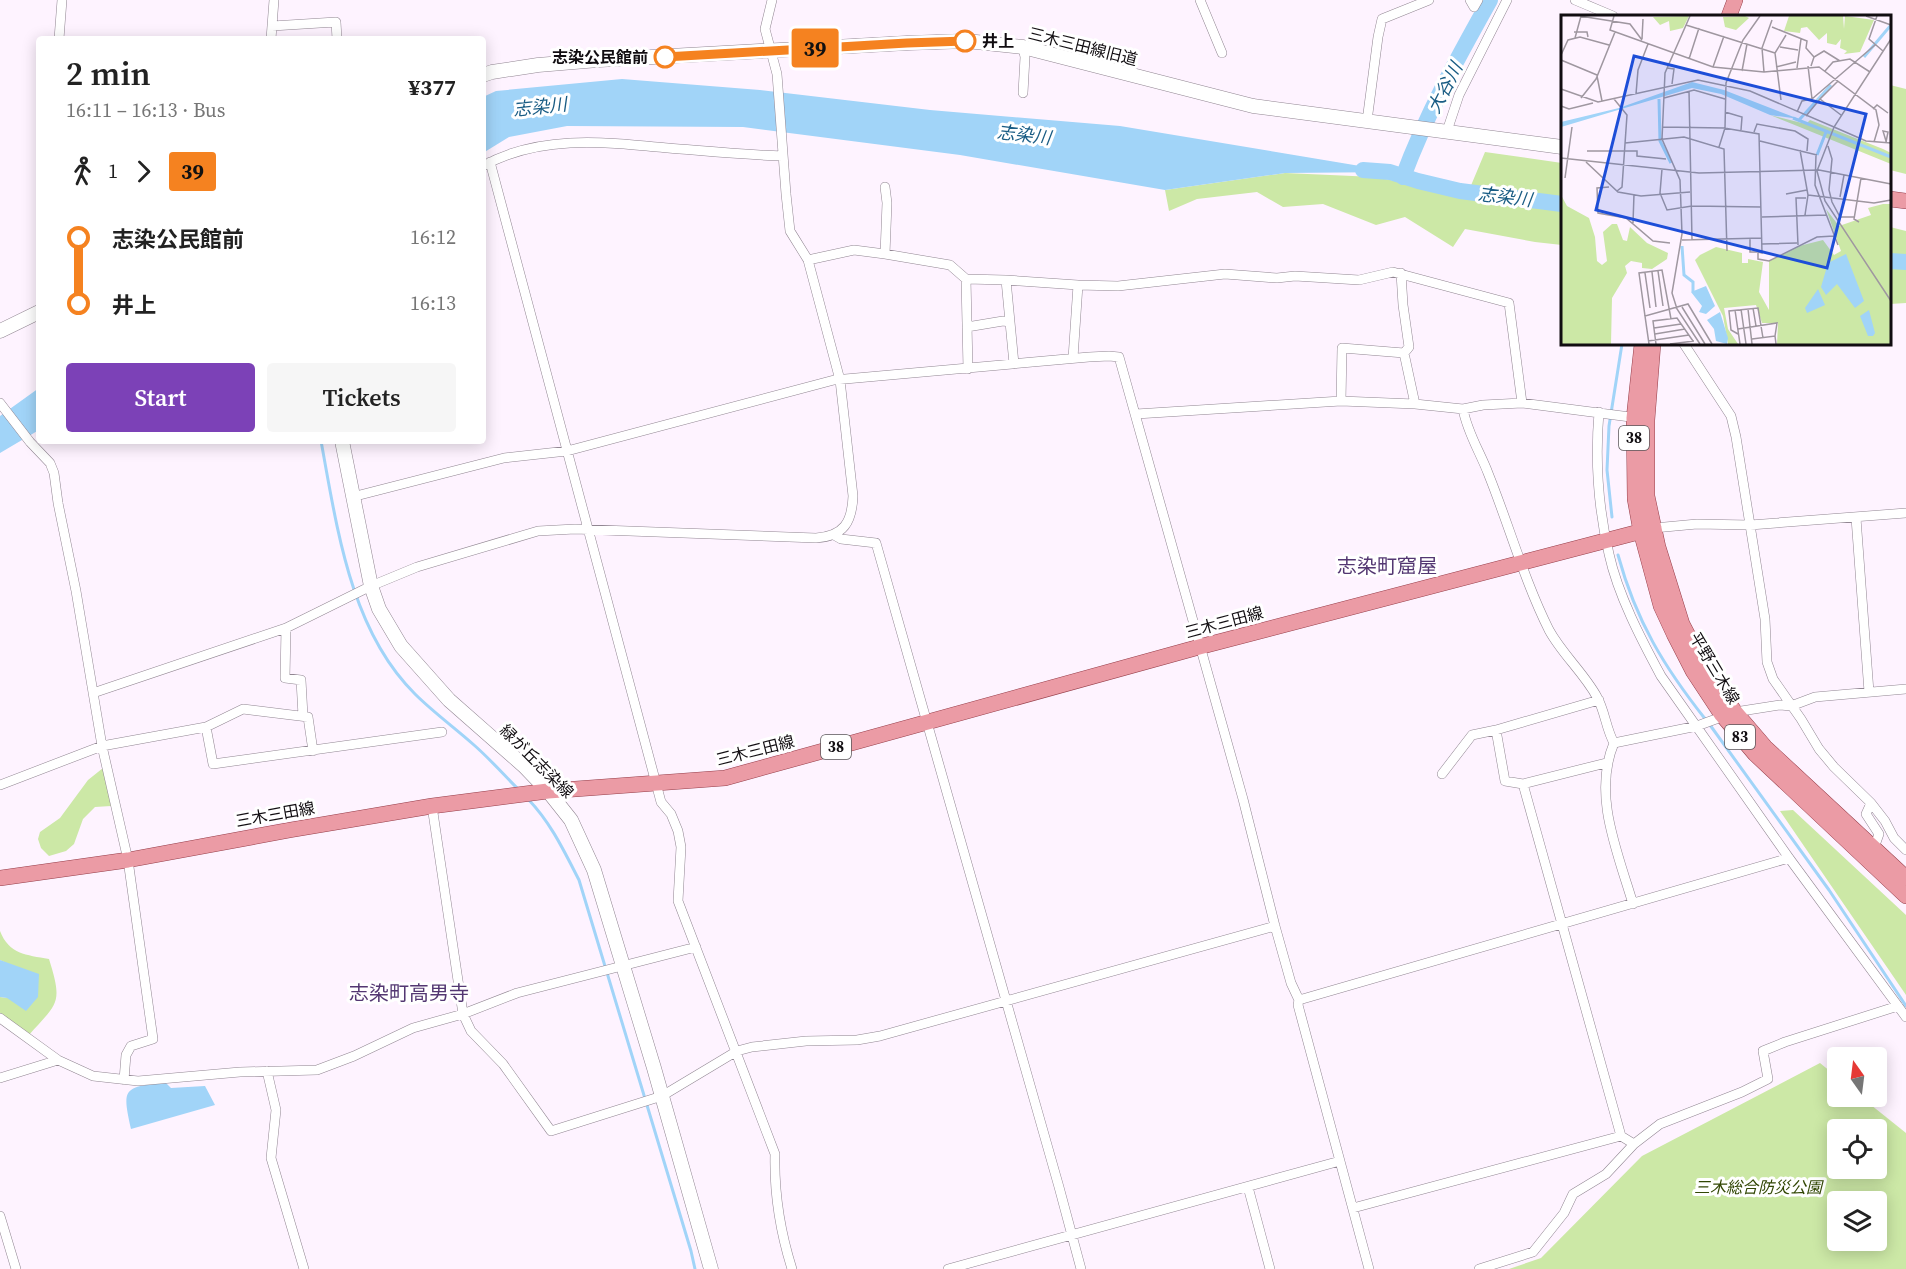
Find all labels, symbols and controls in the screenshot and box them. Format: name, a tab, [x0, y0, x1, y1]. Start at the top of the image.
inset map	[1561, 15, 1891, 345]
street label: 三木三田線旧道	[1026, 22, 1140, 70]
line badge: 39	[788, 28, 842, 68]
marker: 井上	[954, 30, 976, 52]
place label: 井上	[982, 30, 1014, 52]
text: 39	[804, 34, 826, 63]
place label: 志染公民館前	[552, 46, 648, 68]
marker: 志染公民館前	[654, 46, 676, 68]
text: 2 min	[66, 51, 151, 96]
water label: 大谷川	[1421, 56, 1469, 118]
text: ¥377	[408, 72, 456, 102]
water label: 志染川	[512, 91, 570, 122]
text: 16:11 – 16:13 · Bus	[66, 96, 225, 124]
water label: 志染川	[996, 119, 1054, 150]
icon: walk	[66, 155, 99, 188]
icon: forward	[127, 155, 160, 188]
text: 1	[108, 157, 118, 185]
text: 39	[181, 157, 204, 186]
water label: 志染川	[1477, 181, 1535, 212]
text: 16:12	[410, 223, 456, 251]
text: 志染公民館前	[112, 224, 244, 254]
text: 16:13	[410, 289, 456, 317]
text: 井上	[112, 290, 156, 320]
button: Start	[66, 363, 255, 432]
button: Tickets	[267, 363, 456, 432]
road number: 38	[1619, 426, 1649, 450]
district label: 志染町窟屋	[1337, 552, 1437, 580]
street label: 三木三田線	[1183, 601, 1265, 643]
street label: 平野三木線	[1685, 628, 1745, 708]
street label: 緑が丘志染線	[495, 719, 579, 803]
road number: 83	[1725, 725, 1755, 749]
street label: 三木三田線	[714, 730, 796, 770]
road number: 38	[821, 735, 851, 759]
street label: 三木三田線	[234, 796, 316, 832]
district label: 志染町高男寺	[349, 979, 469, 1007]
north arrow	[1827, 1047, 1887, 1107]
map controls	[1827, 1047, 1887, 1251]
button: locate	[1827, 1119, 1887, 1179]
park label: 三木総合防災公園	[1694, 1176, 1824, 1198]
button: layers	[1827, 1191, 1887, 1251]

